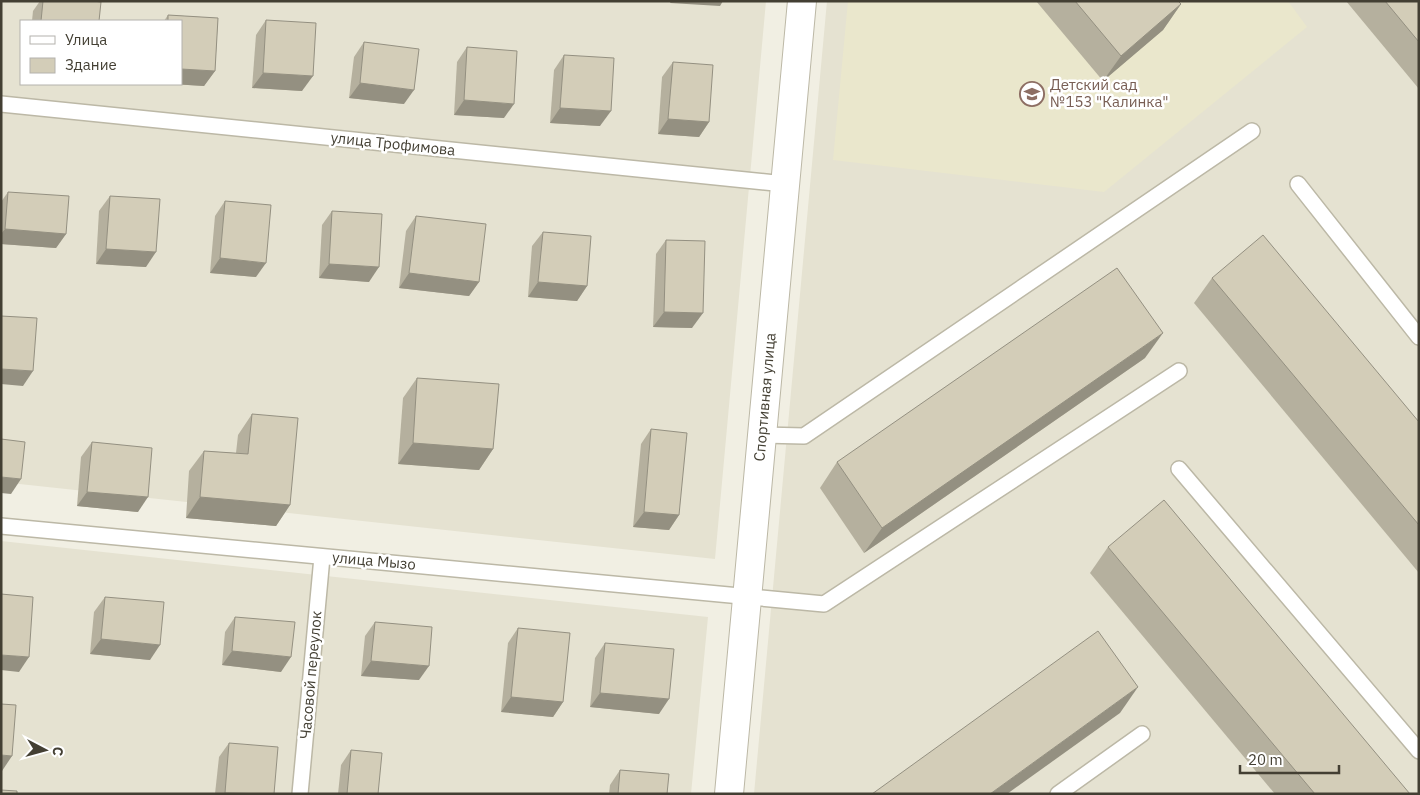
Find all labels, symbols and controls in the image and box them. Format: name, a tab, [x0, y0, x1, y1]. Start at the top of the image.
legend	[20, 20, 182, 85]
text: Улица	[65, 30, 107, 49]
text: Здание	[65, 55, 117, 74]
place label: Детский сад №153 "Калинка"	[1050, 75, 1169, 111]
school or university icon: Детский сад №153 "Калинка"	[1019, 81, 1045, 107]
street label: улица Трофимова	[330, 128, 456, 160]
street label: Спортивная улица	[749, 332, 780, 462]
street label: улица Мызо	[331, 547, 417, 574]
street label: Часовой переулок	[295, 610, 326, 740]
north arrow	[20, 725, 70, 775]
scale bar	[1240, 742, 1339, 774]
text: С	[49, 746, 67, 757]
text: 20 m	[1248, 750, 1283, 769]

